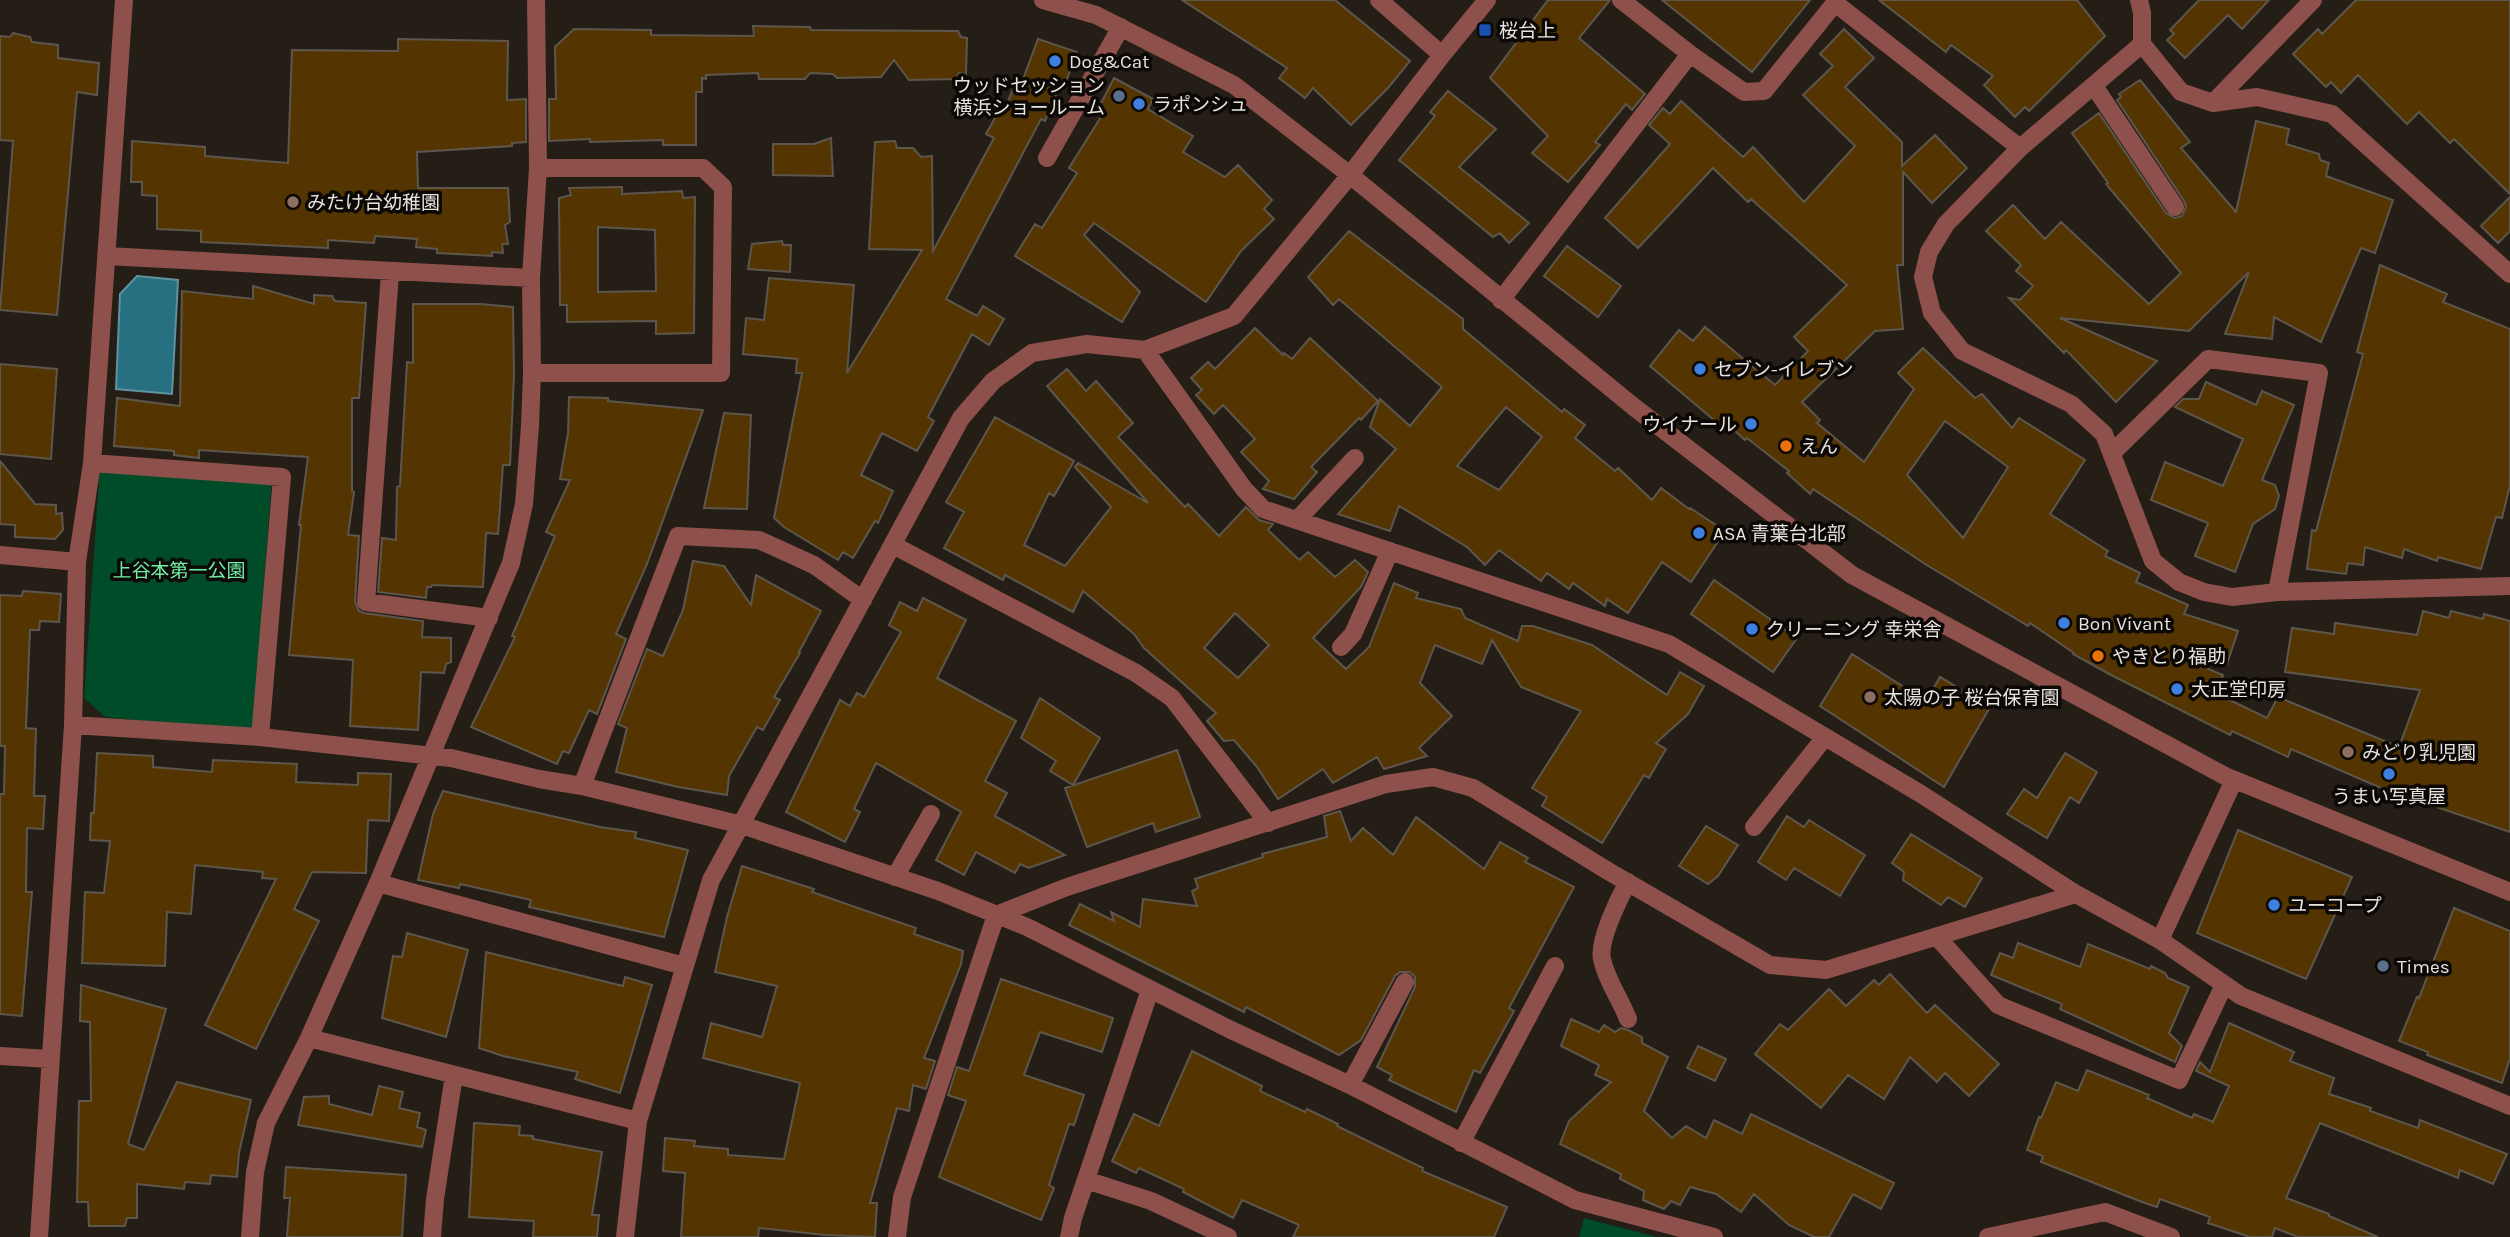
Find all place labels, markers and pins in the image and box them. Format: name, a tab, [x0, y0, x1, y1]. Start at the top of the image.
place label: 桜台上	[1499, 20, 1556, 42]
marker: 桜台上	[1477, 22, 1493, 38]
place label: Dog&Cat	[1069, 51, 1149, 73]
marker: Dog&Cat	[1047, 53, 1063, 69]
place label: ウッドセッション 横浜ショールーム	[953, 75, 1105, 119]
marker: ウッドセッション 横浜ショールーム	[1111, 88, 1127, 104]
place label: ラポンシュ	[1153, 94, 1248, 116]
marker: ラポンシュ	[1131, 96, 1147, 112]
place label: みたけ台幼稚園	[307, 192, 440, 214]
marker: みたけ台幼稚園	[285, 194, 301, 210]
place label: セブン-イレブン	[1714, 359, 1854, 381]
marker: セブン-イレブン	[1692, 361, 1708, 377]
place label: ウイナール	[1642, 414, 1737, 436]
marker: ウイナール	[1743, 416, 1759, 432]
place label: えん	[1800, 436, 1838, 458]
marker: えん	[1778, 438, 1794, 454]
place label: ASA 青葉台北部	[1713, 523, 1846, 545]
marker: ASA 青葉台北部	[1691, 525, 1707, 541]
place label: Bon Vivant	[2078, 613, 2171, 635]
marker: Bon Vivant	[2056, 615, 2072, 631]
place label: クリーニング 幸栄舎	[1766, 619, 1942, 641]
marker: クリーニング 幸栄舎	[1744, 621, 1760, 637]
place label: やきとり福助	[2112, 646, 2226, 668]
marker: やきとり福助	[2090, 648, 2106, 664]
place label: 大正堂印房	[2191, 679, 2286, 701]
marker: 大正堂印房	[2169, 681, 2185, 697]
place label: 太陽の子 桜台保育園	[1884, 687, 2060, 709]
marker: 太陽の子 桜台保育園	[1862, 689, 1878, 705]
place label: みどり乳児園	[2362, 742, 2476, 764]
marker: みどり乳児園	[2340, 744, 2356, 760]
marker: うまい写真屋	[2381, 766, 2397, 782]
place label: うまい写真屋	[2332, 786, 2446, 808]
place label: ユーコープ	[2288, 895, 2382, 917]
marker: ユーコープ	[2266, 897, 2282, 913]
place label: Times	[2397, 956, 2450, 978]
marker: Times	[2375, 958, 2391, 974]

